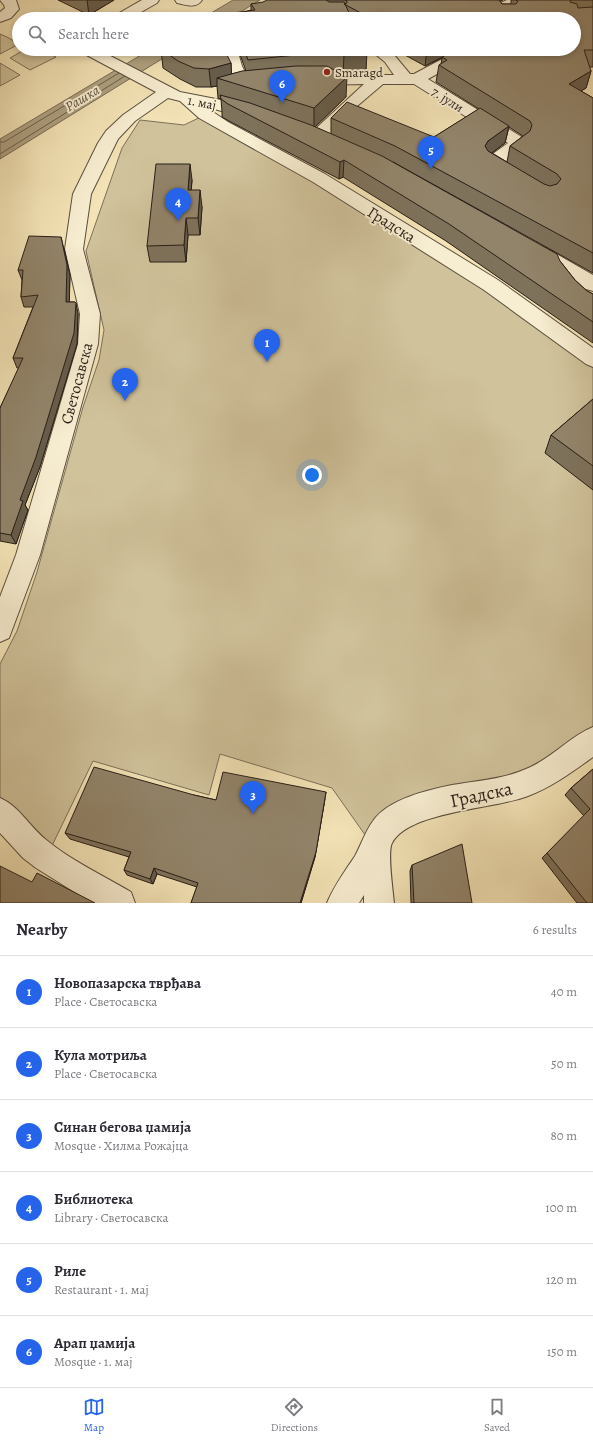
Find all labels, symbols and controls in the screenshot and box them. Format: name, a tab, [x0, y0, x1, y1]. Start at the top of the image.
search box	[12, 12, 581, 56]
icon: search	[26, 23, 48, 45]
text: Search here	[58, 24, 129, 44]
place label: Smaragd	[335, 64, 383, 81]
marker: Smaragd	[322, 67, 332, 77]
pin: 6	[269, 70, 295, 103]
water label: Рашка	[61, 80, 103, 116]
street label: 7. јули	[428, 83, 467, 116]
street label: 1. мај	[186, 91, 218, 114]
pin: 5	[418, 136, 444, 169]
pin: 4	[165, 188, 191, 221]
street label: Градска	[363, 201, 420, 249]
pin: 1	[254, 329, 280, 362]
street label: Светосавска	[55, 339, 99, 427]
pin: 2	[112, 368, 138, 401]
your location	[302, 465, 322, 485]
street label: Градска	[448, 776, 515, 814]
pin: 3	[240, 781, 266, 814]
text: Nearby	[16, 918, 67, 941]
text: 6 results	[533, 921, 577, 938]
text: Новопазарска тврђава	[54, 973, 201, 993]
text: 1	[27, 983, 31, 1000]
text: 40 m	[551, 983, 577, 1000]
text: Place · Светосавска	[54, 993, 157, 1010]
text: Кула мотриља	[54, 1045, 147, 1065]
text: 2	[26, 1055, 32, 1072]
text: 50 m	[551, 1055, 577, 1072]
text: Place · Светосавска	[54, 1065, 157, 1082]
text: Синан бегова џамија	[54, 1117, 191, 1137]
text: 3	[26, 1127, 32, 1144]
text: 80 m	[550, 1127, 577, 1144]
text: Mosque · Хилма Рожајца	[54, 1137, 189, 1154]
text: Библиотека	[54, 1189, 133, 1209]
text: 4	[26, 1199, 32, 1216]
text: 100 m	[545, 1199, 577, 1216]
text: Library · Светосавска	[54, 1209, 169, 1226]
text: Риле	[54, 1261, 86, 1281]
text: 5	[26, 1271, 32, 1288]
text: 120 m	[546, 1271, 577, 1288]
text: Restaurant · 1. мај	[54, 1281, 149, 1298]
text: Арап џамија	[54, 1333, 135, 1353]
text: 6	[26, 1343, 32, 1360]
text: 150 m	[547, 1343, 577, 1360]
text: Mosque · 1. мај	[54, 1353, 132, 1370]
tab: Map	[83, 1396, 105, 1435]
tab: Directions	[271, 1396, 318, 1435]
tab: Saved	[484, 1396, 510, 1435]

